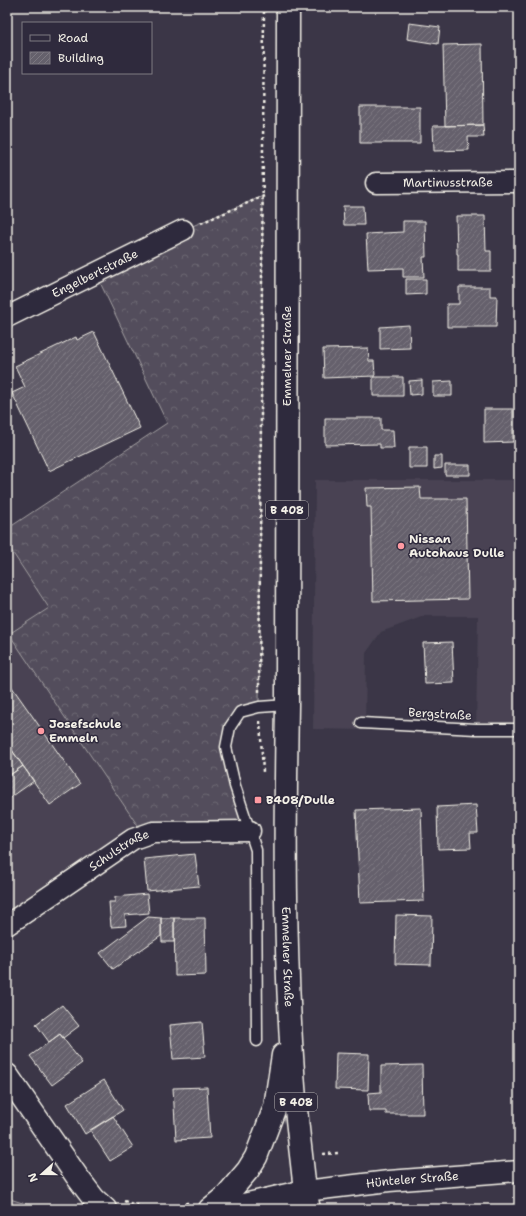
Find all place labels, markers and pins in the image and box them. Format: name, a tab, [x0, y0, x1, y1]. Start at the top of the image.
place label: Nissan Autohaus Dulle	[409, 531, 504, 561]
marker: Nissan Autohaus Dulle	[396, 541, 406, 551]
place label: Josefschule Emmeln	[49, 716, 121, 746]
marker: Josefschule Emmeln	[36, 726, 46, 736]
place label: B408/Dulle	[266, 792, 335, 808]
marker: B408/Dulle	[253, 795, 263, 805]

